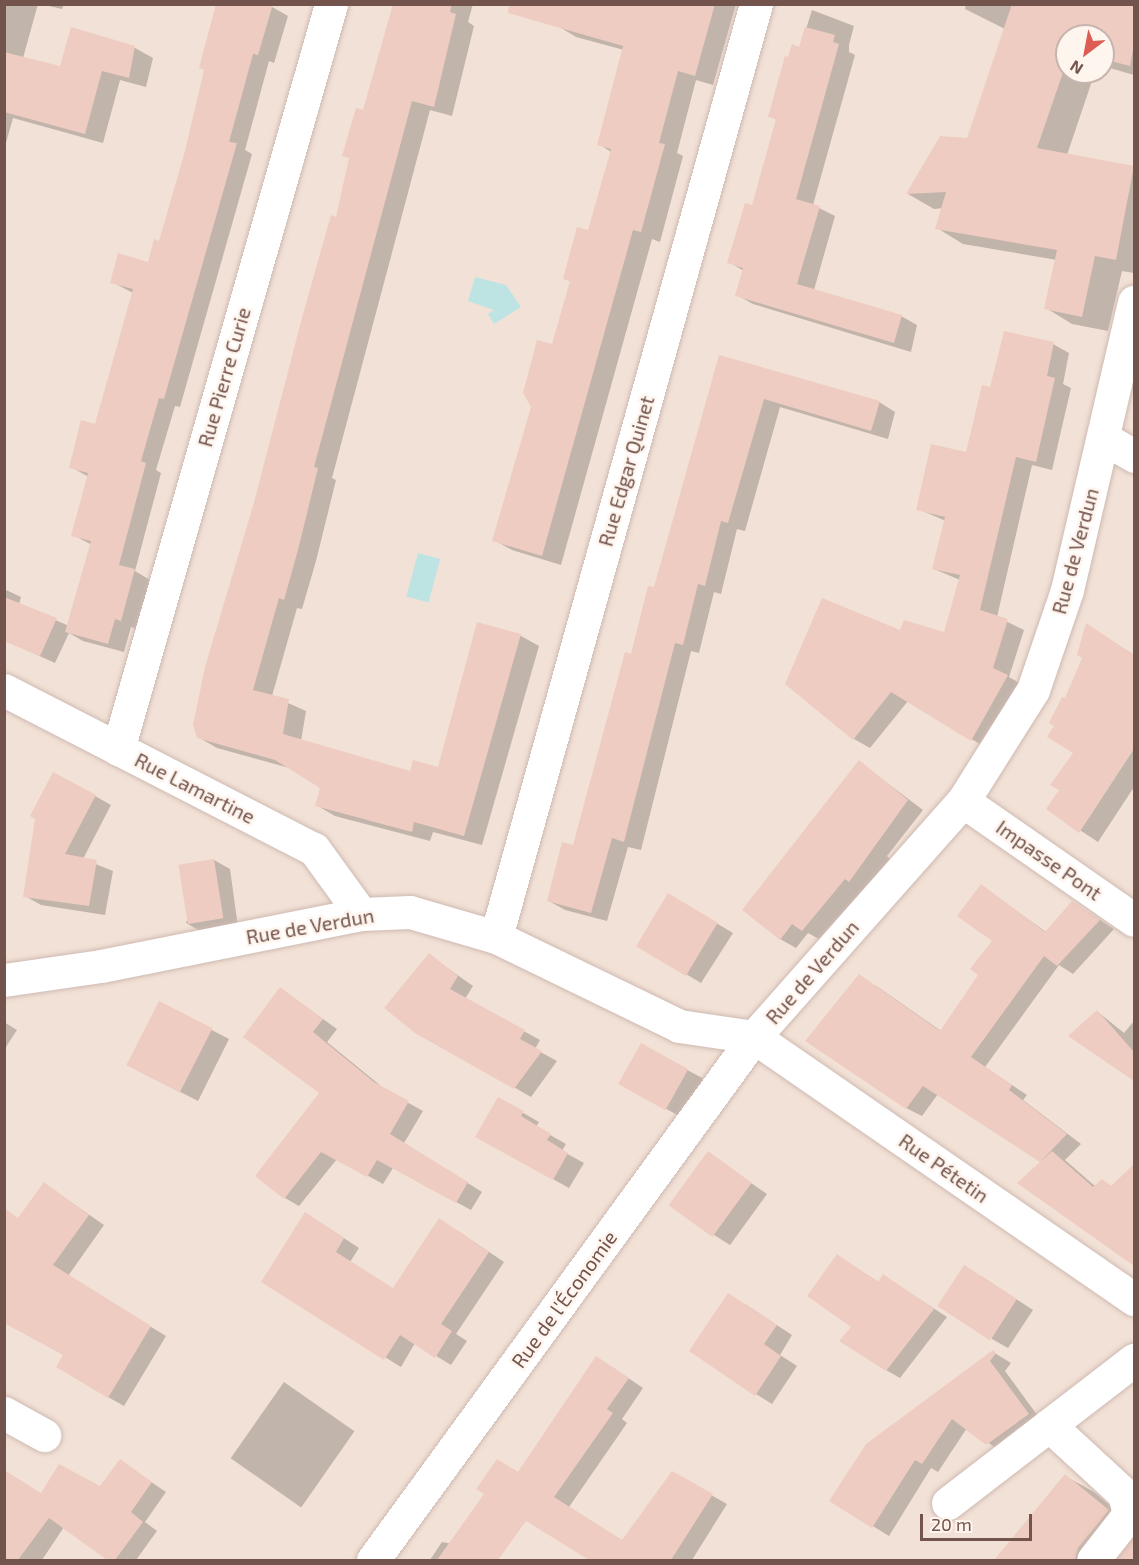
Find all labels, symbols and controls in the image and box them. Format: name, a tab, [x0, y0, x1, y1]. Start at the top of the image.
north arrow	[1055, 24, 1115, 84]
text: N	[1066, 57, 1086, 79]
street label: Rue Pierre Curie	[193, 305, 255, 449]
street label: Rue Edgar Quinet	[593, 393, 659, 549]
street label: Rue de Verdun	[1047, 485, 1103, 617]
street label: Rue Lamartine	[131, 747, 259, 829]
street label: Impasse Pont	[992, 815, 1106, 905]
street label: Rue de Verdun	[244, 903, 376, 949]
street label: Rue de Verdun	[760, 915, 864, 1029]
street label: Rue Pétetin	[895, 1128, 993, 1208]
street label: Rue de l'Économie	[506, 1226, 622, 1372]
scale bar	[923, 1502, 1036, 1540]
text: 20 m	[931, 1513, 972, 1535]

